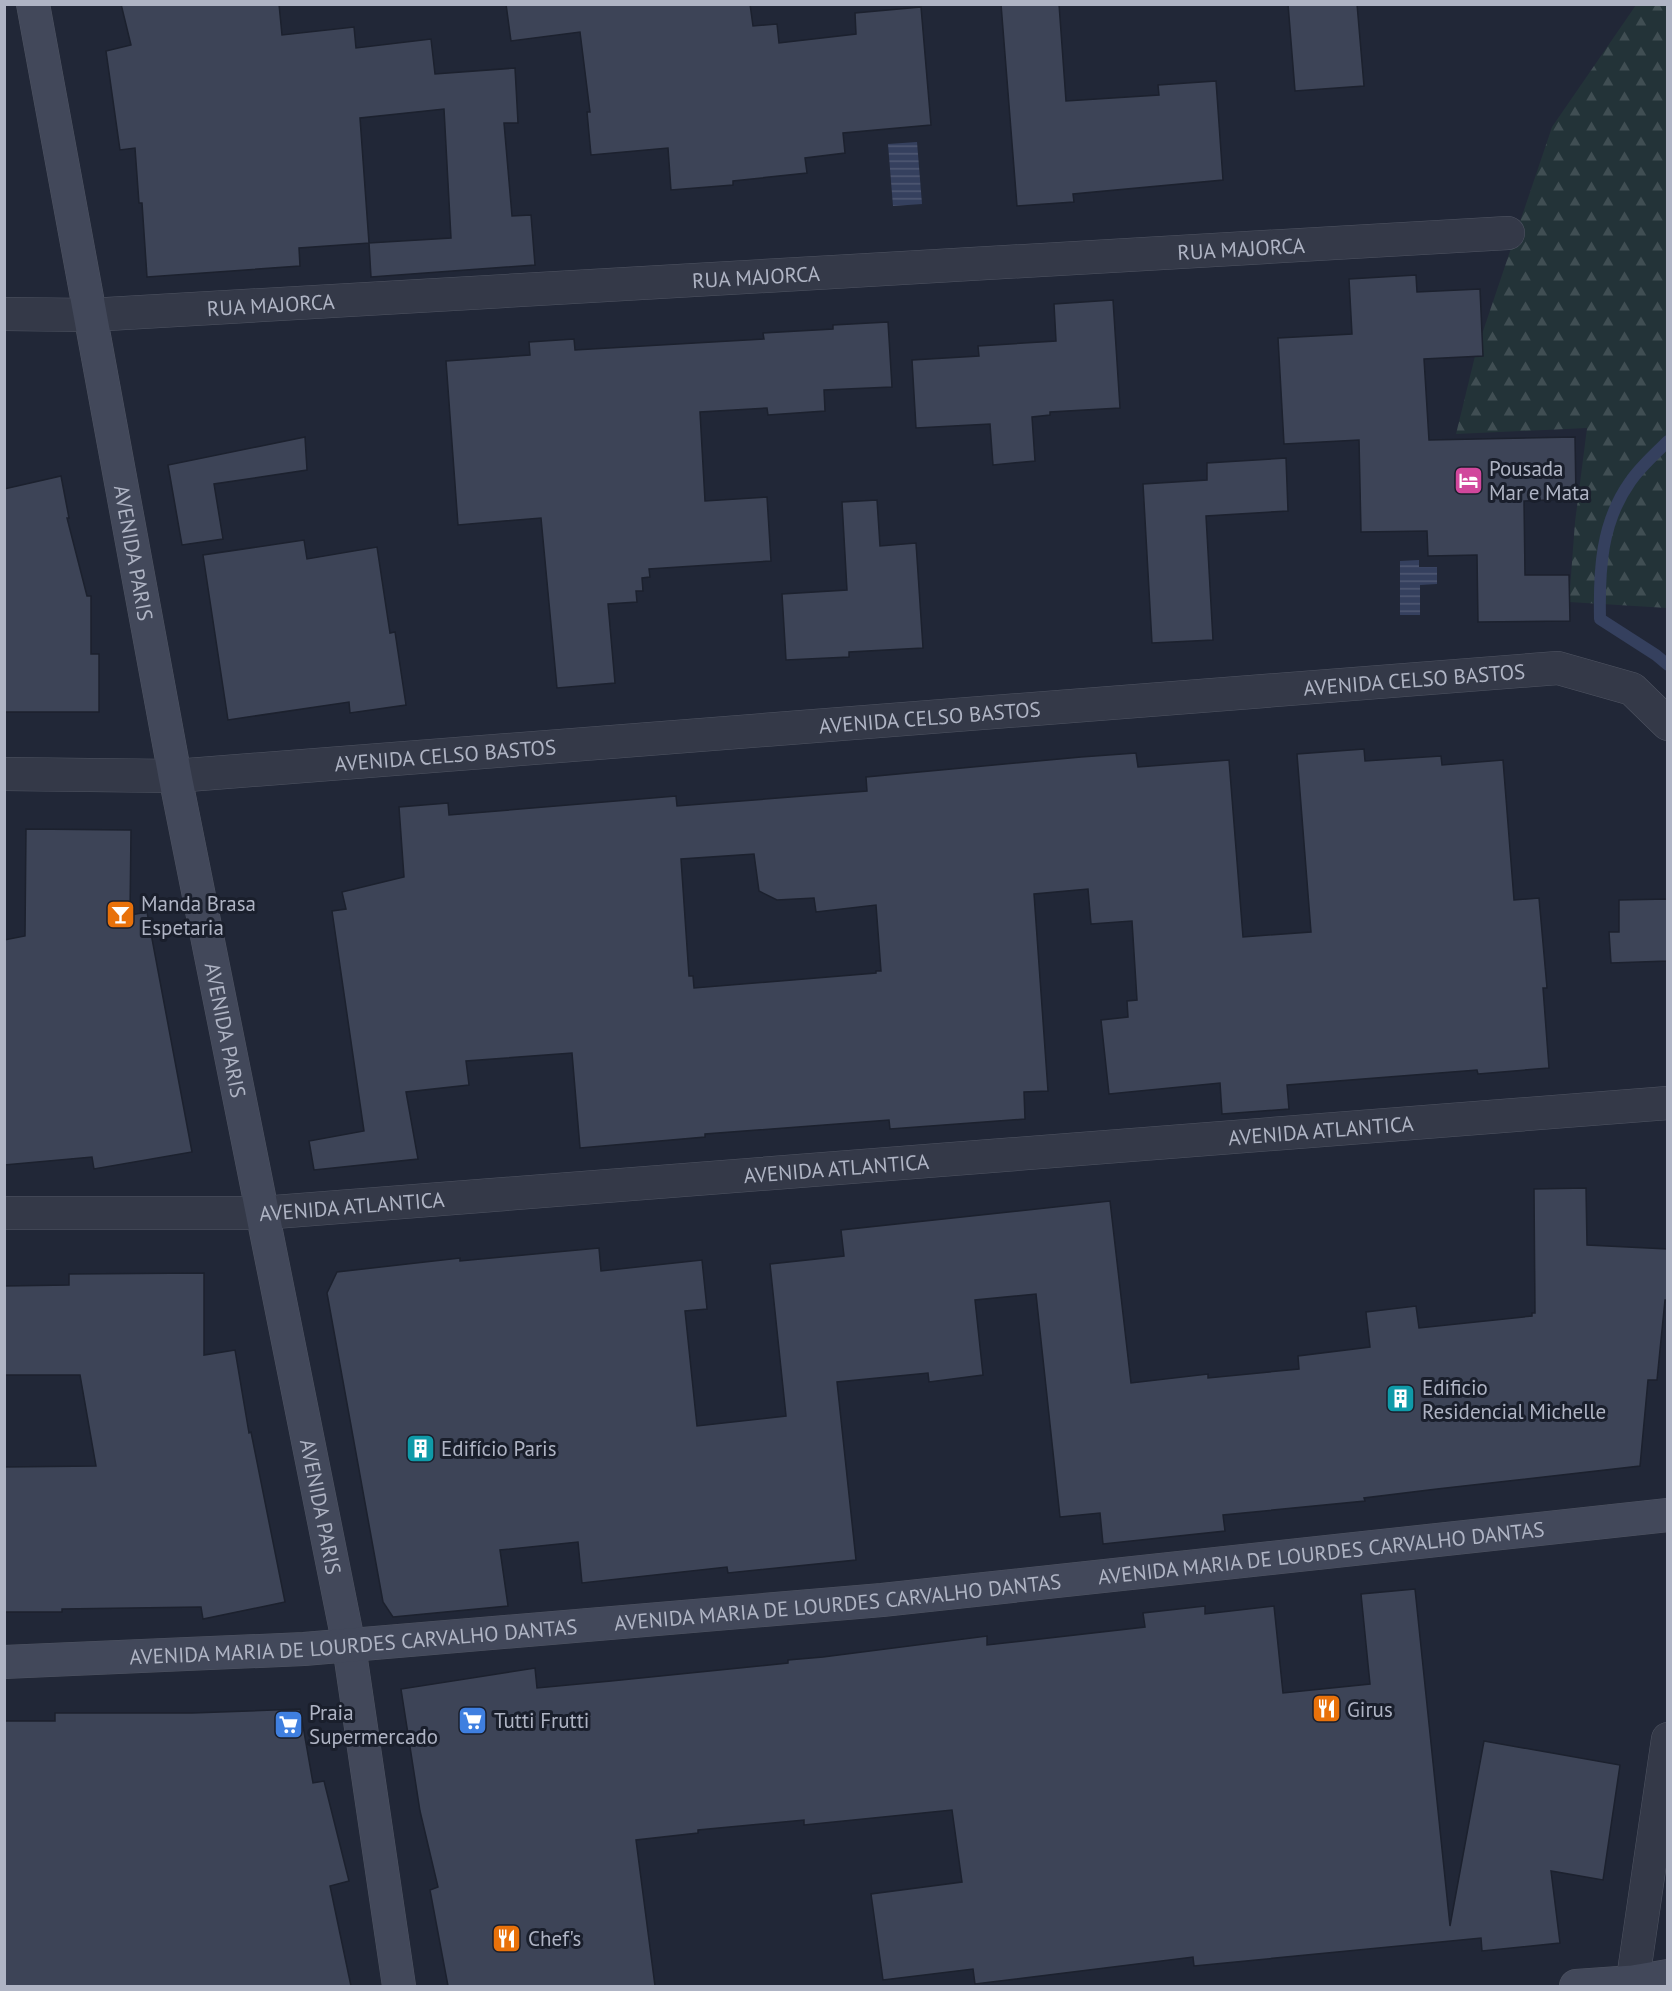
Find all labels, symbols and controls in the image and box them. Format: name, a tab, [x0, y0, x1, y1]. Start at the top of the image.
street label: RUA MAJORCA	[1176, 231, 1306, 266]
street label: RUA MAJORCA	[691, 259, 821, 294]
street label: RUA MAJORCA	[206, 287, 336, 322]
place label: Pousada Mar e Mata	[1489, 455, 1590, 506]
hotel icon: Pousada Mar e Mata	[1452, 464, 1484, 496]
street label: AVENIDA PARIS	[108, 483, 160, 623]
street label: AVENIDA CELSO BASTOS	[1302, 657, 1526, 701]
street label: AVENIDA CELSO BASTOS	[818, 695, 1042, 739]
street label: AVENIDA CELSO BASTOS	[333, 733, 557, 777]
place label: Manda Brasa Espetaria	[141, 890, 256, 941]
bar icon: Manda Brasa Espetaria	[104, 899, 136, 931]
street label: AVENIDA PARIS	[199, 960, 253, 1100]
street label: AVENIDA ATLANTICA	[1227, 1109, 1415, 1151]
street label: AVENIDA ATLANTICA	[743, 1147, 931, 1189]
street label: AVENIDA ATLANTICA	[258, 1185, 446, 1227]
place label: Edificio Residencial Michelle	[1422, 1374, 1606, 1425]
building icon: Edificio Residencial Michelle	[1385, 1383, 1417, 1415]
building icon: Edifício Paris	[404, 1432, 436, 1464]
place label: Edifício Paris	[441, 1435, 557, 1462]
street label: AVENIDA PARIS	[294, 1436, 348, 1577]
street label: AVENIDA MARIA DE LOURDES CARVALHO DANTAS	[1096, 1515, 1546, 1590]
street label: AVENIDA MARIA DE LOURDES CARVALHO DANTAS	[613, 1567, 1063, 1636]
street label: AVENIDA MARIA DE LOURDES CARVALHO DANTAS	[129, 1612, 578, 1670]
restaurant icon: Girus	[1310, 1693, 1342, 1725]
place label: Girus	[1347, 1696, 1393, 1723]
place label: Praia Supermercado	[309, 1699, 438, 1750]
supermarket icon: Tutti Frutti	[457, 1704, 489, 1736]
place label: Tutti Frutti	[494, 1707, 589, 1734]
supermarket icon: Praia Supermercado	[272, 1708, 304, 1740]
restaurant icon: Chef's	[491, 1922, 523, 1954]
place label: Chef's	[528, 1925, 581, 1952]

